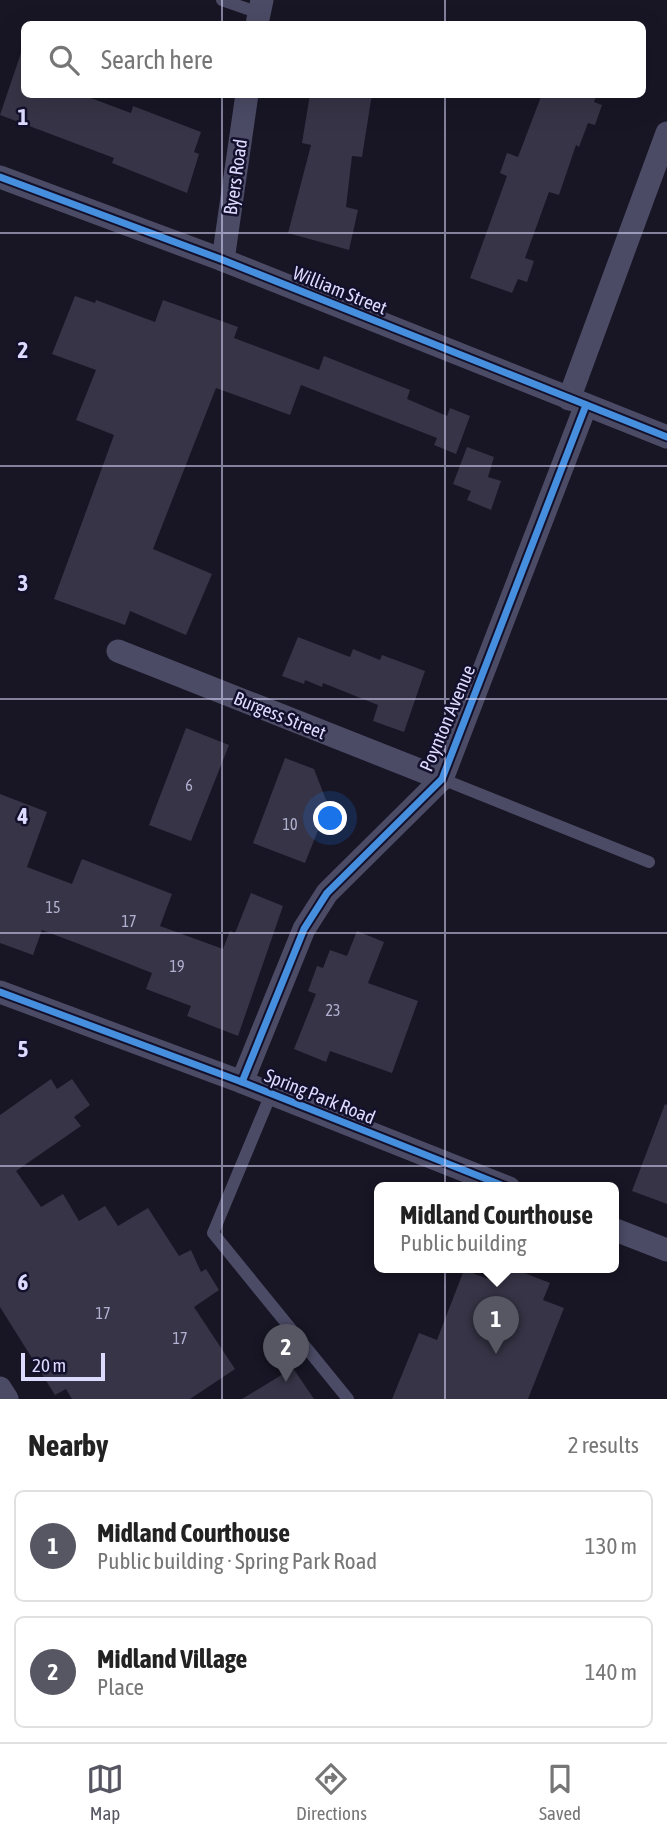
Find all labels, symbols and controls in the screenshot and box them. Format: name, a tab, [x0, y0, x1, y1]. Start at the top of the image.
search box	[21, 21, 646, 98]
icon: search	[45, 41, 83, 79]
text: Search here	[101, 45, 213, 75]
text: 1	[18, 104, 29, 130]
street label: Byers Road	[219, 138, 251, 216]
street label: William Street	[290, 261, 390, 319]
text: 2	[18, 337, 28, 363]
text: 3	[18, 570, 28, 596]
street label: Poynton Avenue	[415, 661, 479, 775]
street label: Burgess Street	[231, 687, 329, 743]
house number: 6	[185, 776, 193, 794]
your location	[313, 801, 347, 835]
text: 4	[17, 803, 29, 829]
house number: 10	[282, 815, 298, 833]
house number: 15	[45, 898, 61, 916]
house number: 17	[121, 912, 137, 930]
house number: 19	[169, 957, 185, 975]
house number: 23	[325, 1001, 341, 1019]
text: 5	[18, 1036, 29, 1062]
street label: Spring Park Road	[261, 1064, 379, 1128]
popup	[374, 1182, 619, 1273]
text: Midland Courthouse	[400, 1200, 593, 1230]
text: Public building	[400, 1230, 527, 1256]
text: 6	[18, 1269, 29, 1295]
pin: 1	[473, 1296, 519, 1354]
house number: 17	[95, 1304, 111, 1322]
pin: 2	[263, 1324, 309, 1382]
house number: 17	[172, 1329, 188, 1347]
scale bar	[21, 1350, 105, 1382]
text: 20 m	[32, 1354, 66, 1376]
text: Nearby	[28, 1428, 108, 1462]
text: 2 results	[568, 1432, 639, 1458]
text: Midland Courthouse	[97, 1518, 290, 1548]
text: 1	[48, 1533, 58, 1559]
text: 130 m	[585, 1533, 637, 1559]
text: Public building · Spring Park Road	[97, 1548, 377, 1574]
text: Midland Village	[97, 1644, 247, 1674]
text: 2	[48, 1659, 58, 1685]
text: 140 m	[585, 1659, 637, 1685]
text: Place	[97, 1674, 144, 1700]
tab: Map	[86, 1760, 124, 1824]
tab: Directions	[296, 1760, 367, 1824]
tab: Saved	[539, 1760, 581, 1824]

